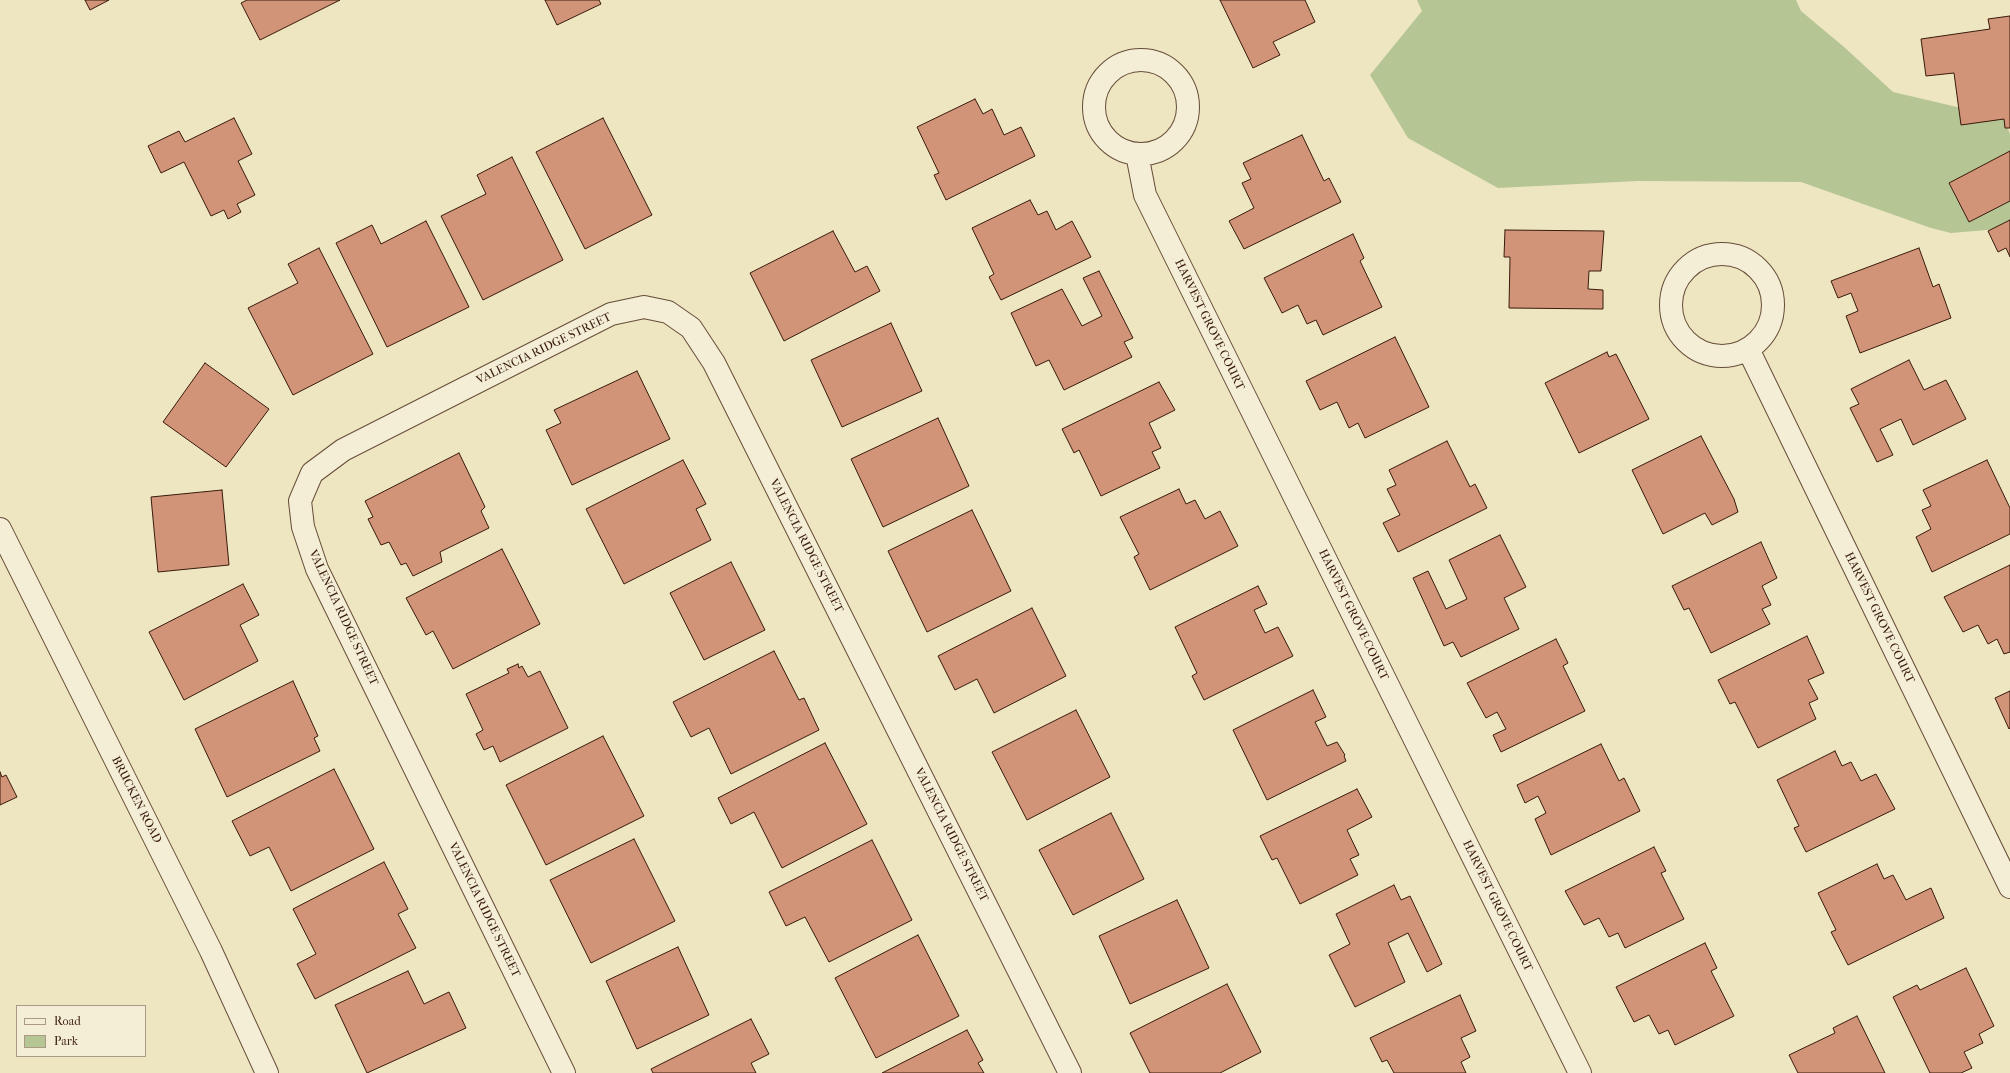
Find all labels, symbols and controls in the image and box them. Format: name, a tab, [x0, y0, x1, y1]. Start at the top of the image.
street label: HARVEST GROVE COURT	[1171, 257, 1247, 393]
street label: VALENCIA RIDGE STREET	[474, 310, 614, 388]
street label: VALENCIA RIDGE STREET	[766, 477, 846, 615]
street label: HARVEST GROVE COURT	[1315, 547, 1391, 683]
street label: VALENCIA RIDGE STREET	[305, 548, 381, 688]
street label: HARVEST GROVE COURT	[1841, 550, 1917, 686]
street label: BRUCKEN ROAD	[108, 754, 164, 846]
street label: VALENCIA RIDGE STREET	[911, 766, 991, 904]
street label: HARVEST GROVE COURT	[1459, 838, 1535, 974]
street label: VALENCIA RIDGE STREET	[445, 840, 523, 980]
legend	[16, 1005, 146, 1057]
text: Road	[54, 1014, 81, 1028]
text: Park	[54, 1034, 78, 1048]

